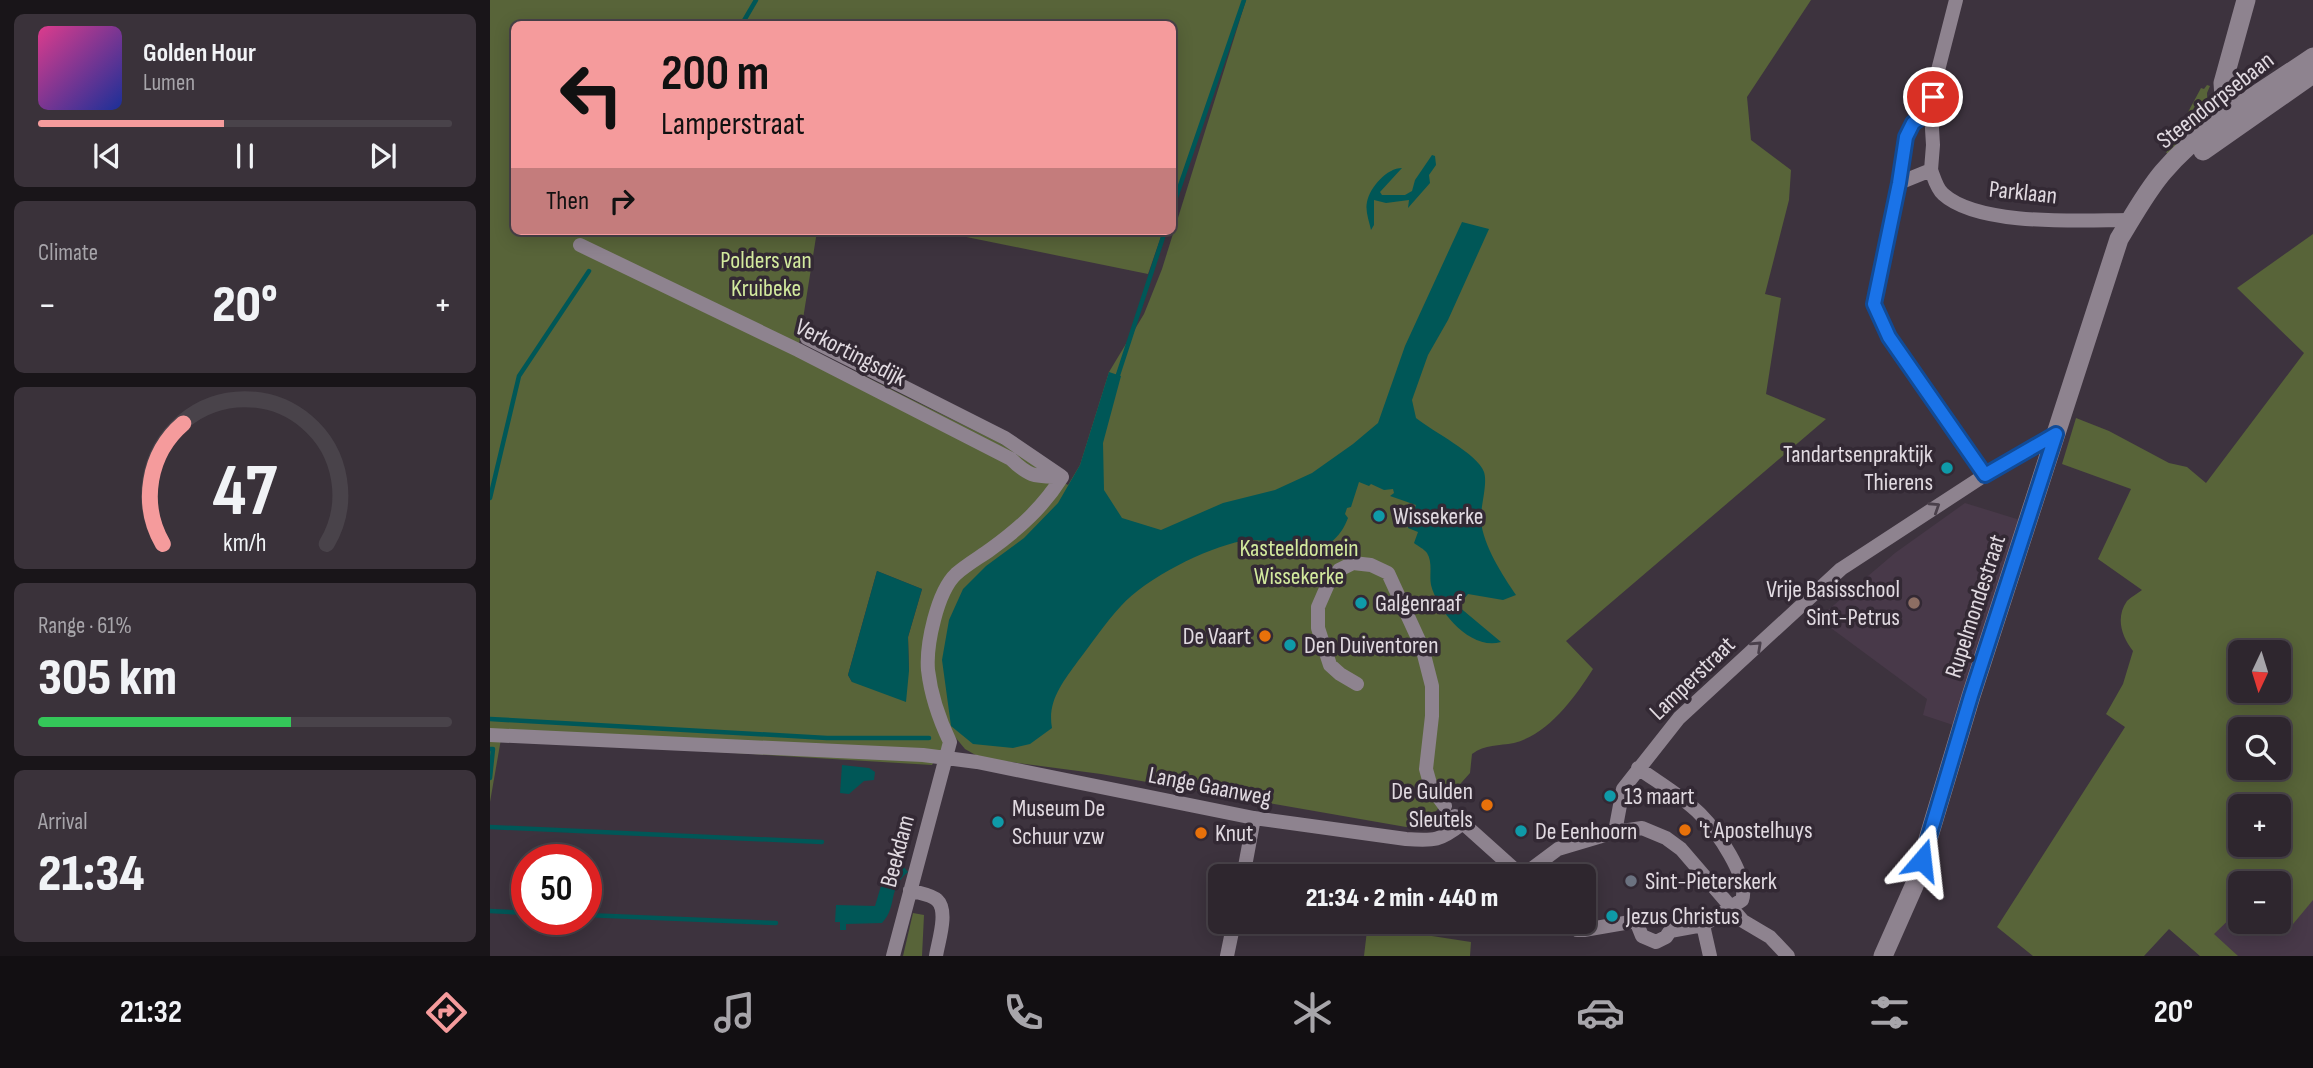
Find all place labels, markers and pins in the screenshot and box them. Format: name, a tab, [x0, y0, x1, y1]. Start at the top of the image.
pin	[1903, 67, 1963, 127]
place label: Tandartsenpraktijk Thierens	[1783, 440, 1933, 497]
marker: Tandartsenpraktijk Thierens	[1939, 460, 1955, 476]
place label: Wissekerke	[1393, 502, 1483, 531]
marker: Wissekerke	[1371, 508, 1387, 524]
place label: Vrije Basisschool Sint-Petrus	[1766, 575, 1900, 632]
place label: Galgenraaf	[1375, 589, 1463, 618]
marker: Galgenraaf	[1353, 595, 1369, 611]
marker: Vrije Basisschool Sint-Petrus	[1906, 595, 1922, 611]
place label: De Vaart	[1183, 622, 1251, 651]
marker: De Vaart	[1257, 628, 1273, 644]
place label: Den Duiventoren	[1304, 631, 1439, 660]
marker: Den Duiventoren	[1282, 637, 1298, 653]
place label: De Gulden Sleutels	[1391, 777, 1473, 834]
place label: 13 maart	[1624, 782, 1695, 811]
marker: 13 maart	[1602, 788, 1618, 804]
place label: Museum De Schuur vzw	[1012, 794, 1105, 851]
marker: De Gulden Sleutels	[1479, 797, 1495, 813]
marker: Museum De Schuur vzw	[990, 814, 1006, 830]
place label: 't Apostelhuys	[1699, 816, 1813, 845]
place label: De Eenhoorn	[1535, 817, 1637, 846]
place label: Knut	[1215, 819, 1253, 848]
marker: 't Apostelhuys	[1677, 822, 1693, 838]
marker: De Eenhoorn	[1513, 823, 1529, 839]
marker: Knut	[1193, 825, 1209, 841]
place label: Sint-Pieterskerk	[1645, 867, 1777, 896]
marker: Sint-Pieterskerk	[1623, 873, 1639, 889]
place label: Jezus Christus	[1625, 902, 1740, 931]
marker: Jezus Christus	[1604, 908, 1620, 924]

